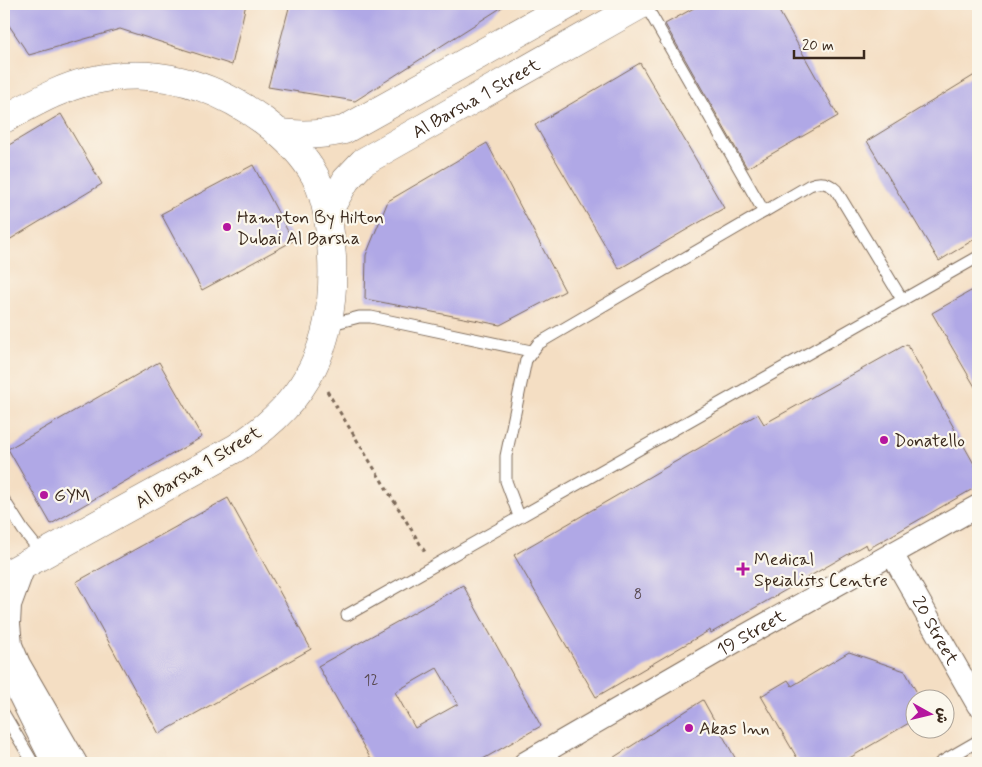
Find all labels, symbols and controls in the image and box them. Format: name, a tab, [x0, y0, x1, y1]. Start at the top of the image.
scale bar	[794, 28, 864, 60]
text: 20 m	[802, 36, 834, 56]
street label: Al Barsha 1 Street	[408, 53, 545, 145]
place label: Hampton By Hilton Dubai Al Barsha	[237, 206, 384, 251]
marker: Hampton By Hilton Dubai Al Barsha	[221, 221, 233, 233]
street label: Al Barsha 1 Street	[131, 421, 266, 515]
place label: Donatello	[894, 429, 965, 453]
marker: Donatello	[878, 434, 890, 446]
place label: GYM	[54, 484, 91, 508]
marker: GYM	[38, 489, 50, 501]
place label: Medical Speialists Centre	[754, 548, 888, 593]
marker: Medical Speialists Centre	[736, 562, 750, 576]
house number: 8	[634, 585, 642, 605]
street label: 20 Street	[906, 592, 964, 670]
street label: 19 Street	[713, 604, 791, 662]
house number: 12	[364, 671, 378, 691]
north arrow	[904, 690, 954, 740]
text: ش	[932, 707, 952, 725]
place label: Akas Inn	[699, 717, 770, 741]
marker: Akas Inn	[683, 722, 695, 734]

